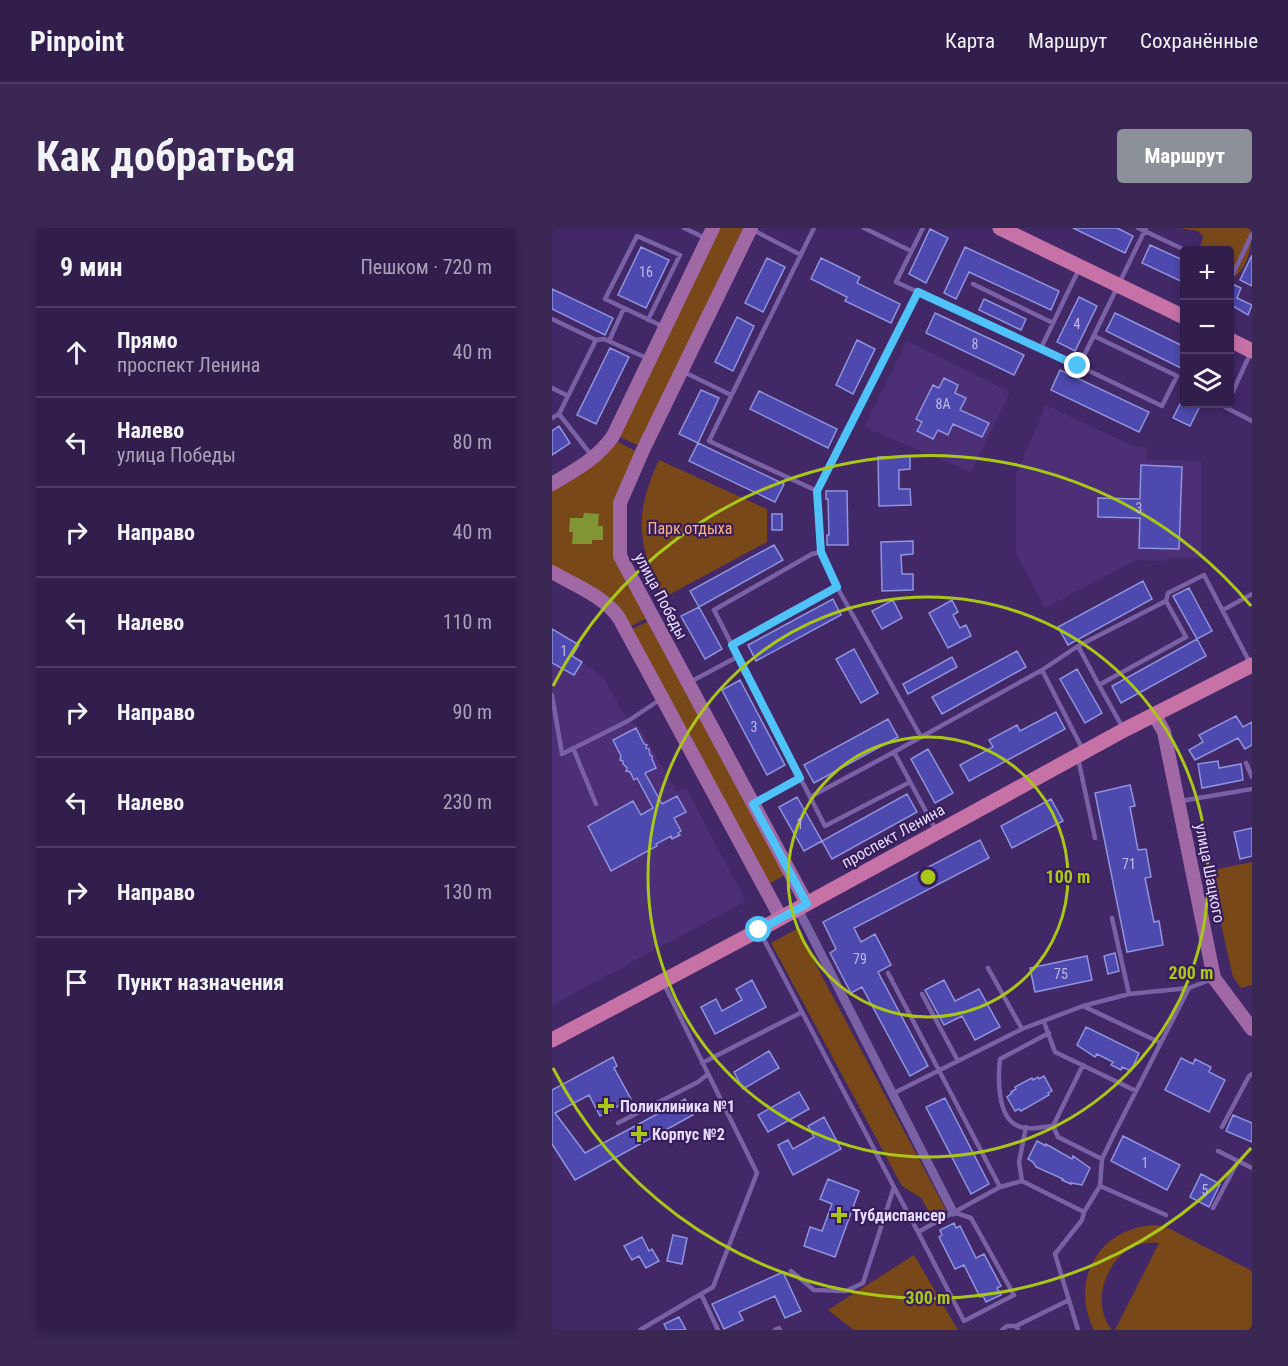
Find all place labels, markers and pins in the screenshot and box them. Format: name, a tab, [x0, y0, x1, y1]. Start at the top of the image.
centre of rings	[918, 867, 938, 887]
marker: Поликлиника №1	[597, 1097, 615, 1115]
place label: Поликлиника №1	[620, 1097, 735, 1116]
marker: Корпус №2	[630, 1125, 648, 1143]
place label: Корпус №2	[652, 1125, 725, 1144]
marker: Тубдиспансер	[830, 1206, 848, 1224]
place label: Тубдиспансер	[852, 1206, 946, 1225]

